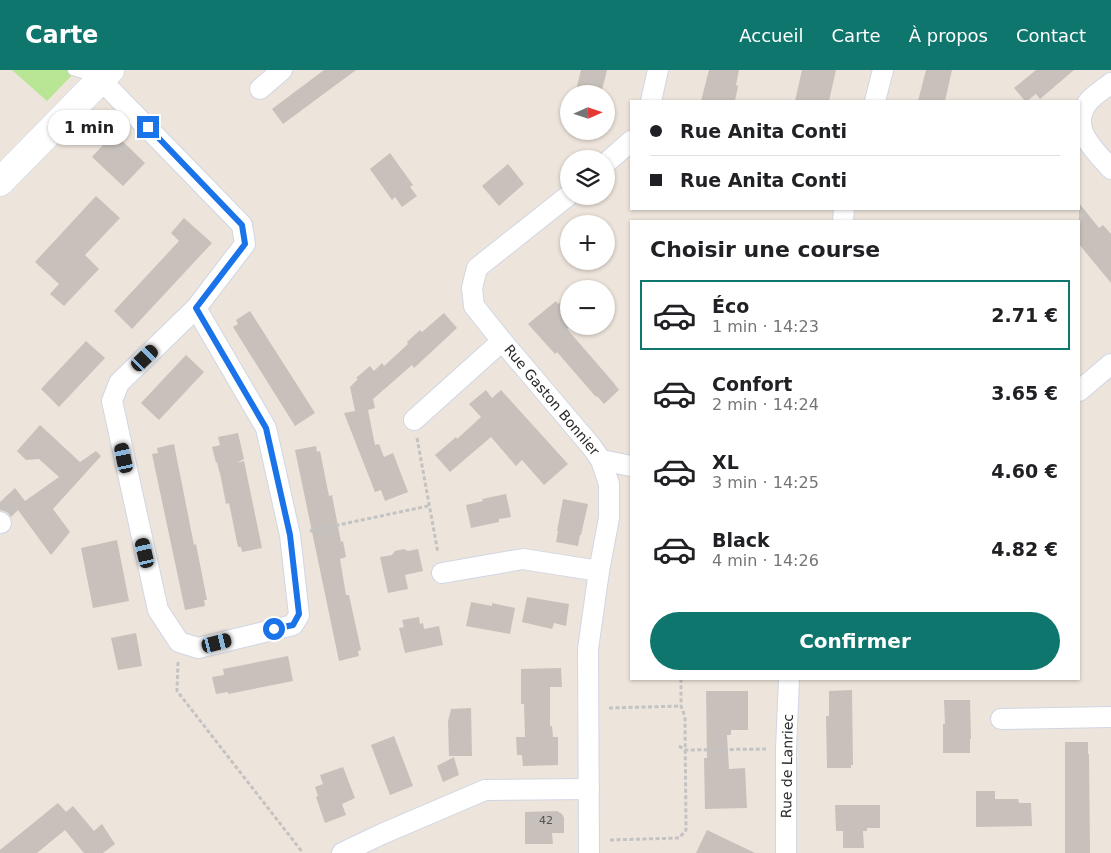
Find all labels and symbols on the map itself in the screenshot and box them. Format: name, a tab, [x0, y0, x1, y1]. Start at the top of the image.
north arrow	[560, 85, 615, 140]
callout: 1 min	[48, 110, 130, 144]
route end	[137, 116, 159, 138]
street label: Rue Gaston Bonnier	[501, 341, 603, 459]
car	[128, 342, 161, 374]
car	[113, 442, 134, 474]
car	[134, 537, 155, 569]
route start	[263, 618, 285, 640]
car	[200, 632, 233, 654]
street label: Rue de Lanriec	[778, 714, 796, 818]
house number: 42	[539, 814, 553, 827]

